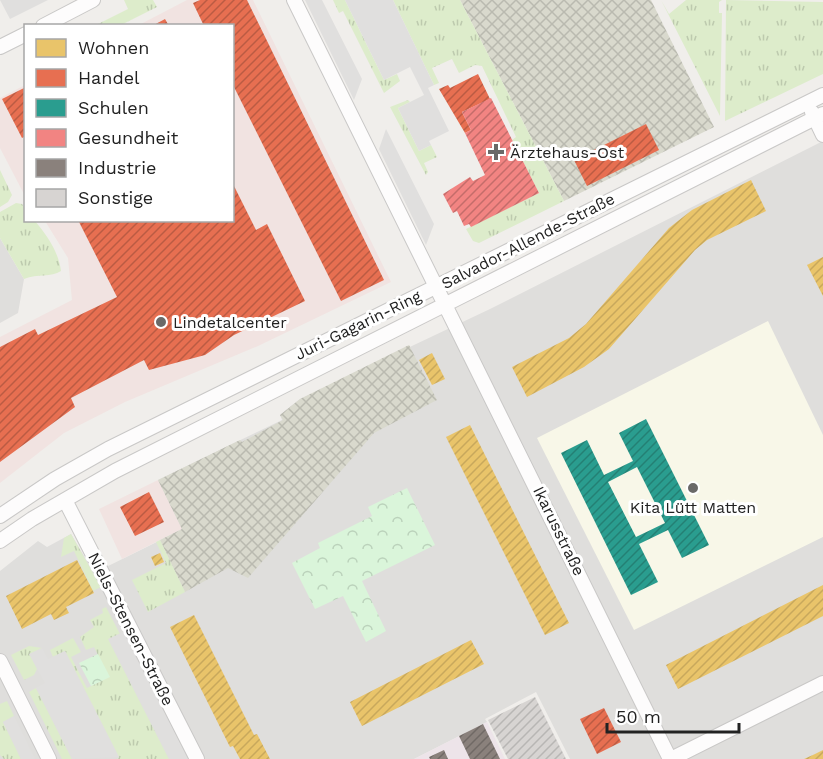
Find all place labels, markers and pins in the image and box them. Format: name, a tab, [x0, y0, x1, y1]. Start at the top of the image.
marker: Ärztehaus-Ost	[487, 143, 505, 161]
place label: Ärztehaus-Ost	[510, 143, 624, 162]
place label: Lindetalcenter	[173, 313, 287, 332]
marker: Lindetalcenter	[154, 315, 168, 329]
marker: Kita Lütt Matten	[686, 481, 700, 495]
place label: Kita Lütt Matten	[630, 498, 756, 517]

